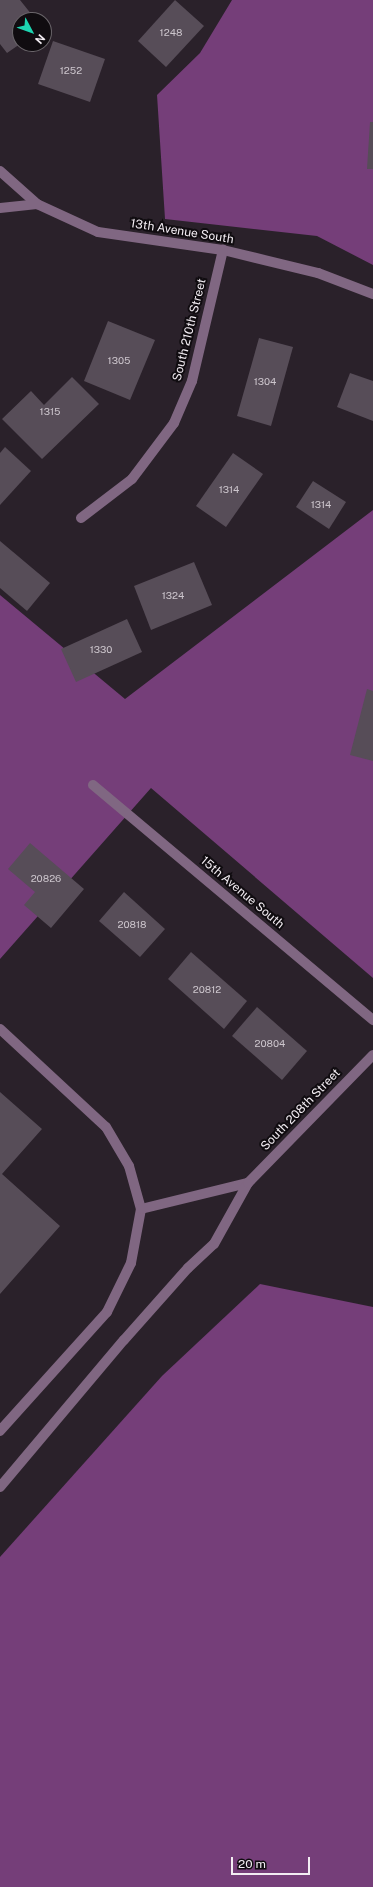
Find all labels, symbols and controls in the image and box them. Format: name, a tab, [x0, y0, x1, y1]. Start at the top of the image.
north arrow	[12, 12, 52, 52]
house number: 1248	[160, 27, 182, 39]
text: N	[33, 32, 48, 46]
house number: 1252	[60, 65, 82, 77]
street label: 13th Avenue South	[129, 217, 235, 247]
street label: South 210th Street	[170, 277, 210, 383]
house number: 1305	[108, 355, 130, 367]
house number: 1304	[254, 376, 276, 388]
house number: 1315	[40, 406, 60, 418]
house number: 1314	[219, 484, 239, 496]
house number: 1314	[311, 499, 331, 511]
house number: 1324	[162, 590, 184, 602]
house number: 1330	[90, 644, 112, 656]
street label: 15th Avenue South	[197, 854, 287, 932]
house number: 20826	[31, 873, 61, 885]
house number: 20818	[117, 919, 147, 931]
house number: 20812	[193, 984, 221, 996]
house number: 20804	[255, 1038, 285, 1050]
street label: South 208th Street	[258, 1066, 344, 1154]
scale bar	[233, 1849, 312, 1875]
text: 20 m	[238, 1857, 266, 1871]

